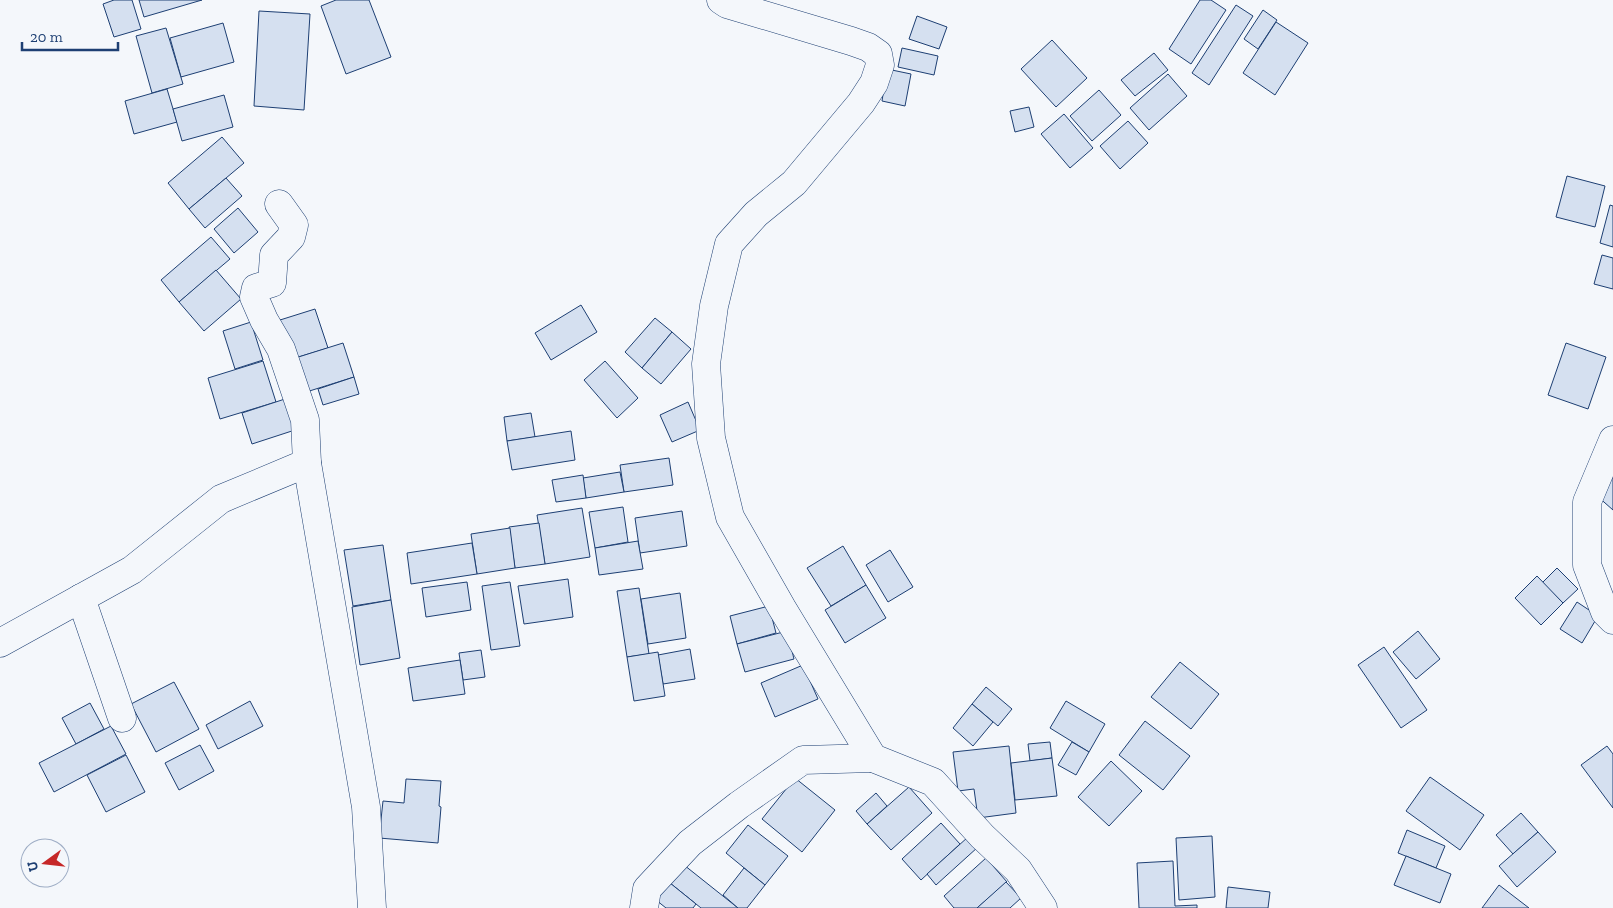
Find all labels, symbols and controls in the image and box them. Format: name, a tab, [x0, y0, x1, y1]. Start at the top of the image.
scale bar	[22, 20, 119, 52]
text: 20 m	[30, 28, 63, 46]
north arrow	[20, 838, 70, 888]
text: U	[23, 859, 42, 873]

